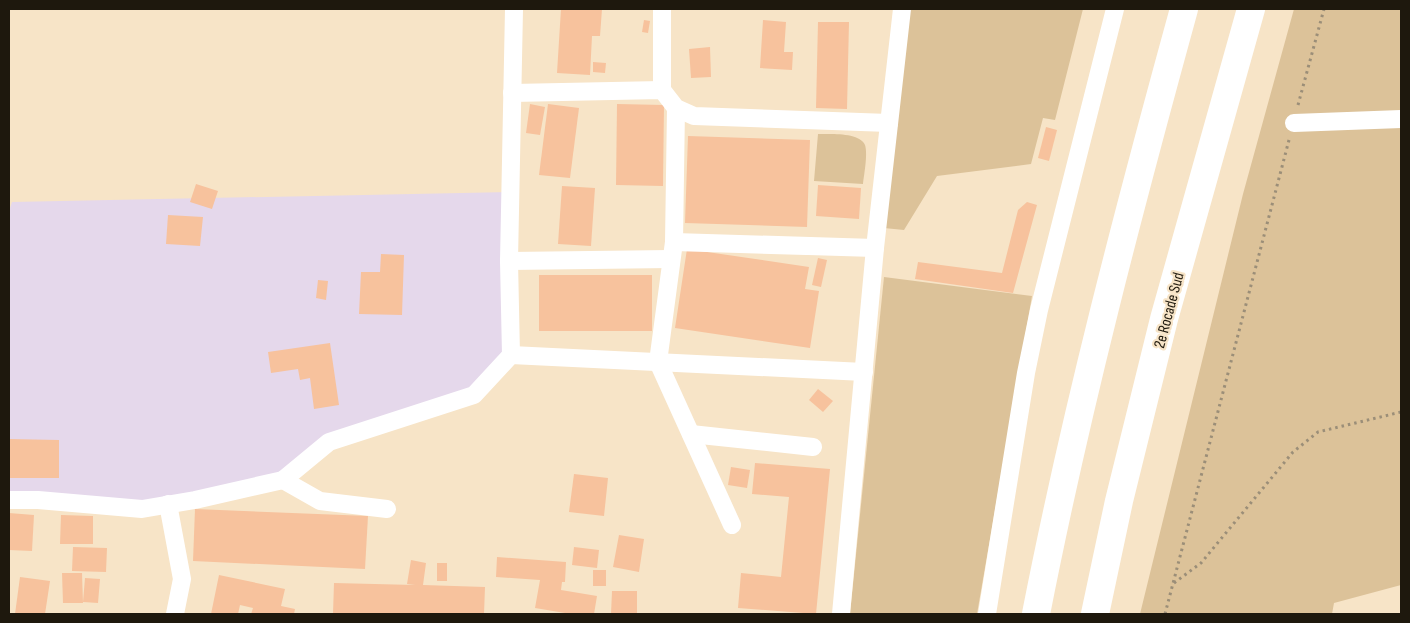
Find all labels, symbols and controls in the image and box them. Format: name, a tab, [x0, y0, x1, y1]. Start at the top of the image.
street label: 2e Rocade Sud	[1150, 270, 1189, 350]

